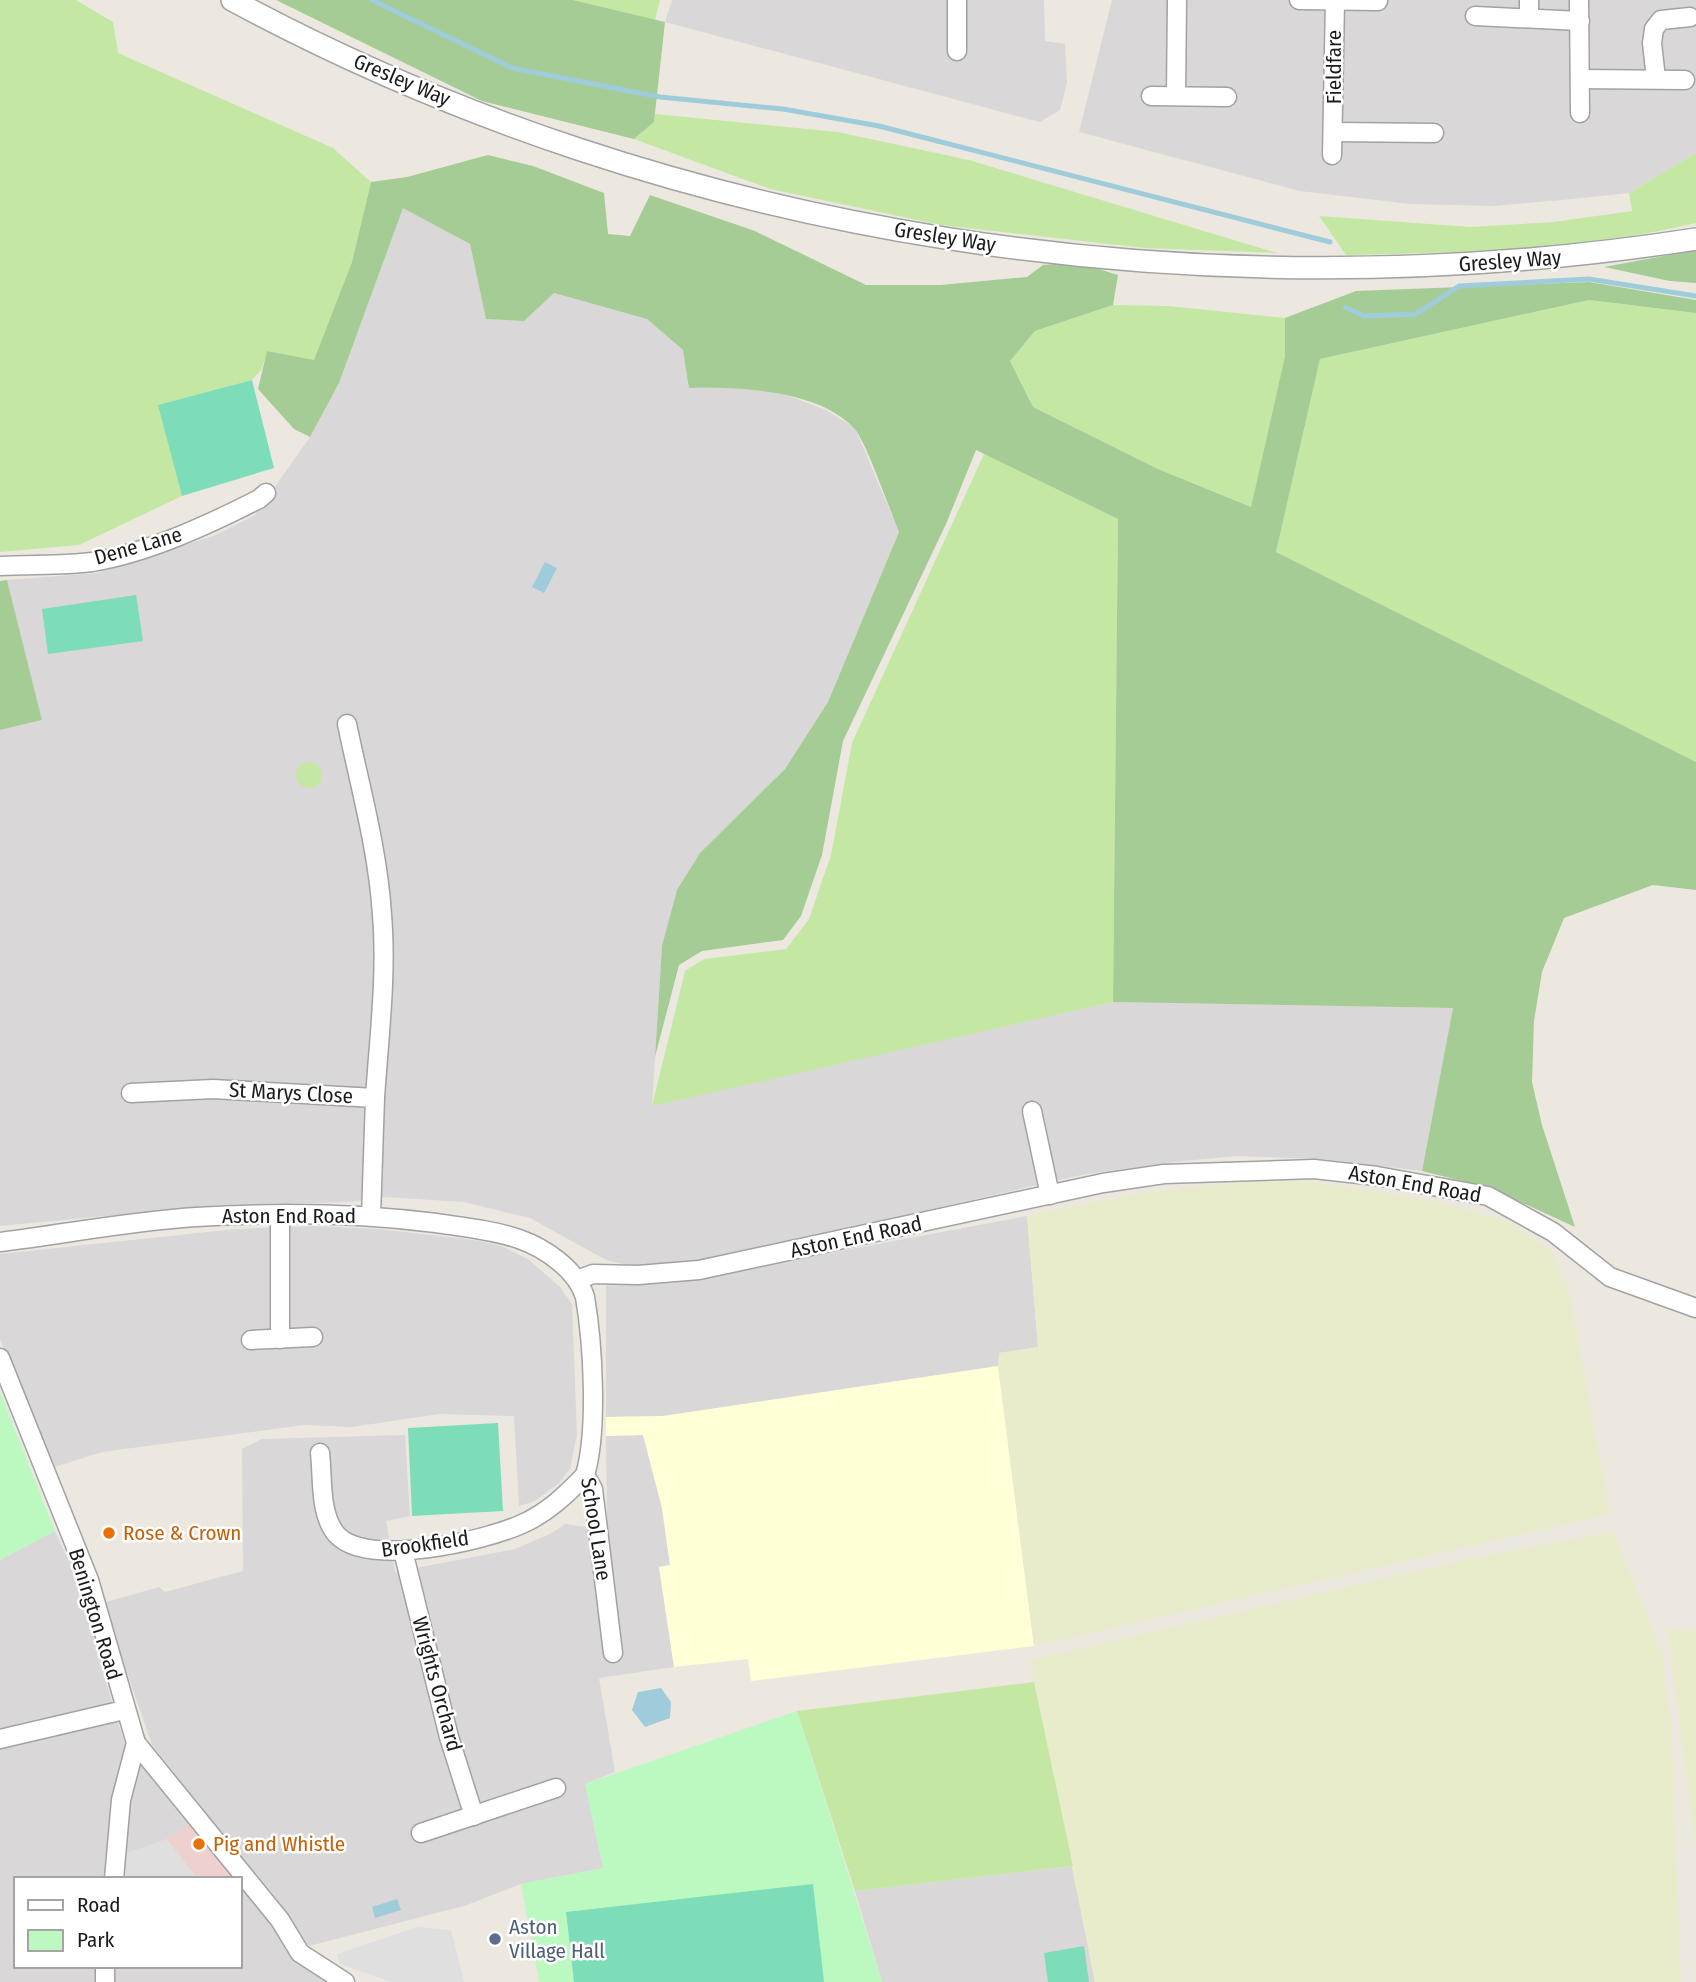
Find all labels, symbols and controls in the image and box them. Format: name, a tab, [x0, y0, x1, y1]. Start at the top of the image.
street label: Fieldfare	[1321, 30, 1347, 104]
street label: Gresley Way	[350, 48, 455, 112]
street label: Gresley Way	[892, 216, 998, 258]
street label: Gresley Way	[1458, 244, 1563, 278]
street label: Dene Lane	[91, 521, 185, 571]
street label: St Marys Close	[228, 1077, 354, 1109]
street label: Aston End Road	[1347, 1160, 1483, 1208]
street label: Aston End Road	[222, 1203, 356, 1229]
street label: Aston End Road	[788, 1210, 924, 1264]
street label: School Lane	[575, 1476, 617, 1582]
place label: Rose & Crown	[123, 1520, 241, 1546]
marker: Rose & Crown	[101, 1525, 117, 1541]
street label: Brookfield	[380, 1525, 470, 1563]
street label: Benington Road	[63, 1545, 127, 1683]
street label: Wrights Orchard	[407, 1614, 467, 1754]
place label: Pig and Whistle	[213, 1831, 345, 1857]
marker: Pig and Whistle	[191, 1836, 207, 1852]
legend	[14, 1877, 242, 1968]
text: Road	[77, 1892, 121, 1918]
place label: Aston Village Hall	[509, 1914, 605, 1964]
text: Park	[77, 1927, 115, 1953]
marker: Aston Village Hall	[487, 1931, 503, 1947]

